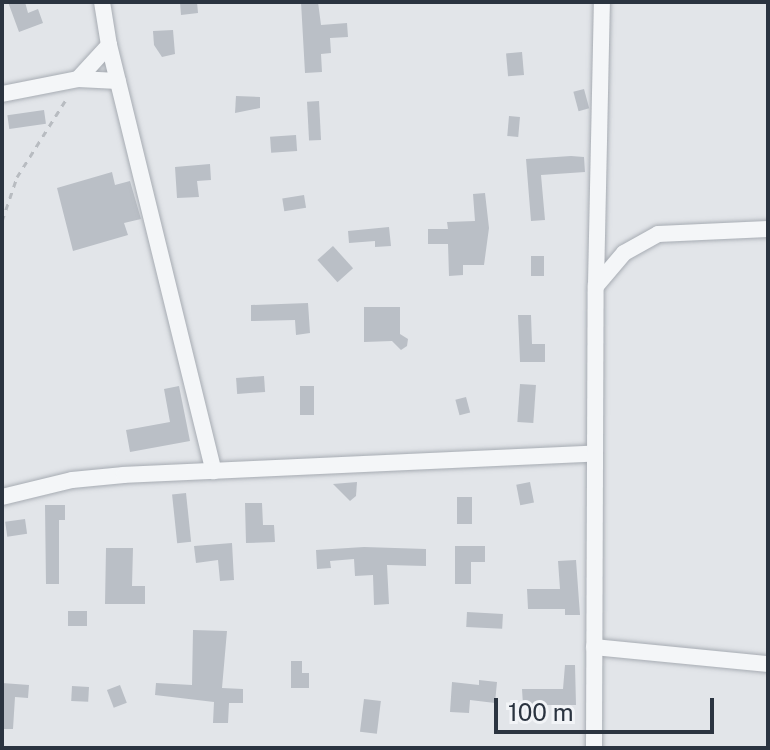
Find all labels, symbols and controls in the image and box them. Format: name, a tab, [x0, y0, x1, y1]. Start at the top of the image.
scale bar	[498, 682, 718, 732]
text: 100 m	[508, 698, 574, 726]

